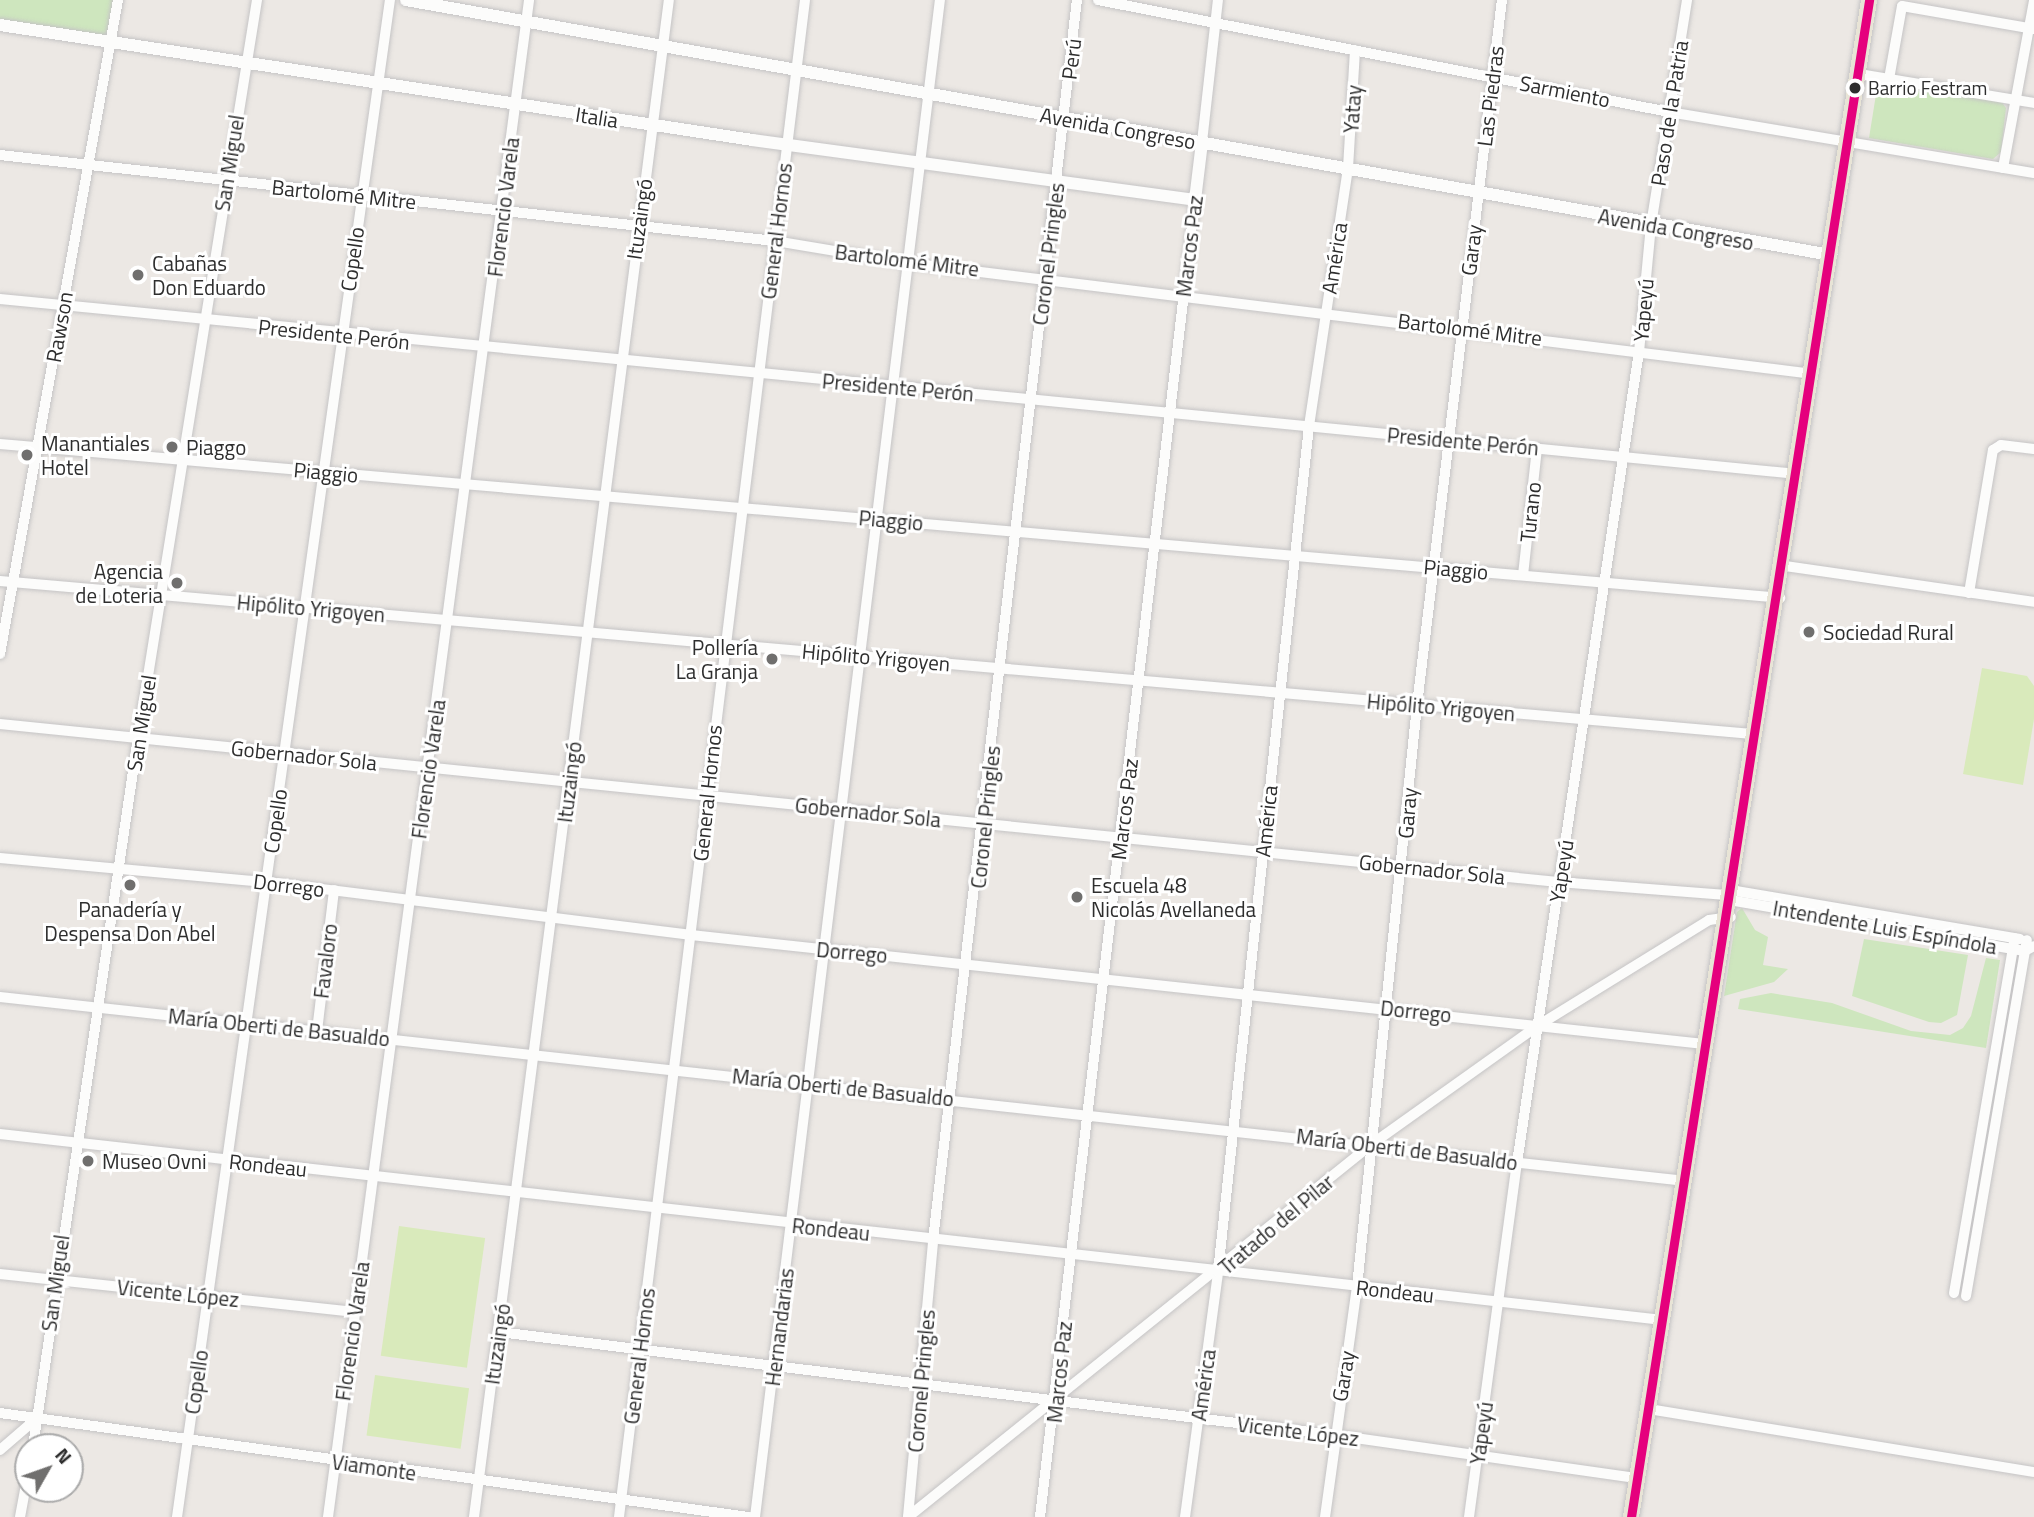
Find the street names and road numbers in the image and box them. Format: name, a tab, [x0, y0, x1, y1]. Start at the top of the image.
street label: Perú	[1056, 37, 1086, 81]
street label: Paso de la Patria	[1645, 38, 1693, 188]
street label: Las Piedras	[1471, 44, 1509, 148]
street label: Sarmiento	[1518, 70, 1612, 112]
street label: Yatay	[1338, 84, 1366, 134]
street label: Italia	[574, 101, 620, 133]
street label: Avenida Congreso	[1038, 102, 1198, 154]
street label: San Miguel	[209, 113, 249, 213]
street label: Florencio Varela	[482, 136, 524, 278]
street label: General Hornos	[755, 161, 797, 301]
street label: Bartolomé Mitre	[270, 174, 418, 214]
street label: Ituzaingó	[621, 177, 657, 261]
street label: Coronel Pringles	[1027, 181, 1069, 327]
street label: Marcos Paz	[1170, 194, 1208, 298]
street label: Avenida Congreso	[1596, 203, 1756, 255]
street label: América	[1316, 220, 1352, 296]
street label: Garay	[1455, 223, 1487, 277]
street label: Copello	[335, 225, 369, 293]
street label: Bartolomé Mitre	[833, 239, 981, 281]
street label: Yapeyú	[1628, 277, 1658, 343]
street label: Rawson	[40, 290, 78, 364]
street label: Bartolomé Mitre	[1396, 308, 1544, 350]
street label: Presidente Perón	[257, 314, 411, 354]
street label: Presidente Perón	[821, 368, 975, 406]
street label: Presidente Perón	[1386, 422, 1540, 460]
street label: Piaggio	[293, 457, 359, 487]
street label: Turano	[1514, 481, 1546, 543]
street label: Piaggio	[858, 505, 924, 535]
street label: Piaggio	[1423, 554, 1489, 584]
street label: Hipólito Yrigoyen	[236, 589, 386, 627]
street label: Hipólito Yrigoyen	[801, 638, 951, 676]
street label: San Miguel	[121, 673, 161, 773]
street label: Hipólito Yrigoyen	[1366, 688, 1516, 726]
street label: Florencio Varela	[406, 698, 450, 840]
street label: General Hornos	[687, 723, 727, 863]
street label: Gobernador Sola	[230, 735, 378, 775]
street label: Ituzaingó	[552, 740, 586, 824]
street label: Coronel Pringles	[965, 744, 1005, 890]
street label: Marcos Paz	[1105, 757, 1143, 861]
street label: América	[1250, 784, 1282, 858]
street label: Garay	[1392, 786, 1422, 840]
street label: Copello	[258, 787, 292, 855]
street label: Gobernador Sola	[794, 792, 942, 832]
street label: Yapeyú	[1544, 838, 1578, 904]
street label: Gobernador Sola	[1358, 849, 1506, 889]
street label: Dorrego	[252, 868, 326, 902]
street label: Intendente Luis Espíndola	[1771, 895, 1999, 959]
street label: Favaloro	[308, 922, 342, 1000]
street label: Dorrego	[815, 936, 889, 968]
street label: Dorrego	[1379, 995, 1453, 1027]
street label: María Oberti de Basualdo	[167, 1003, 391, 1051]
street label: María Oberti de Basualdo	[731, 1063, 955, 1111]
street label: María Oberti de Basualdo	[1295, 1123, 1519, 1175]
street label: Rondeau	[228, 1148, 308, 1182]
street label: Tratado del Pilar	[1213, 1169, 1339, 1279]
street label: Rondeau	[791, 1212, 871, 1246]
street label: San Miguel	[36, 1233, 74, 1333]
street label: Florencio Varela	[330, 1260, 374, 1402]
street label: Hernandarias	[759, 1267, 799, 1387]
street label: Vicente López	[116, 1274, 240, 1312]
street label: Rondeau	[1355, 1274, 1435, 1308]
street label: General Hornos	[618, 1286, 660, 1426]
street label: Ituzaingó	[479, 1302, 515, 1386]
street label: Coronel Pringles	[902, 1308, 940, 1454]
street label: Marcos Paz	[1041, 1320, 1077, 1424]
street label: América	[1185, 1347, 1221, 1423]
street label: Copello	[179, 1348, 213, 1416]
street label: Garay	[1327, 1349, 1359, 1403]
street label: Yapeyú	[1464, 1400, 1498, 1466]
street label: Vicente López	[1236, 1411, 1360, 1451]
street label: Viamonte	[330, 1449, 418, 1485]

